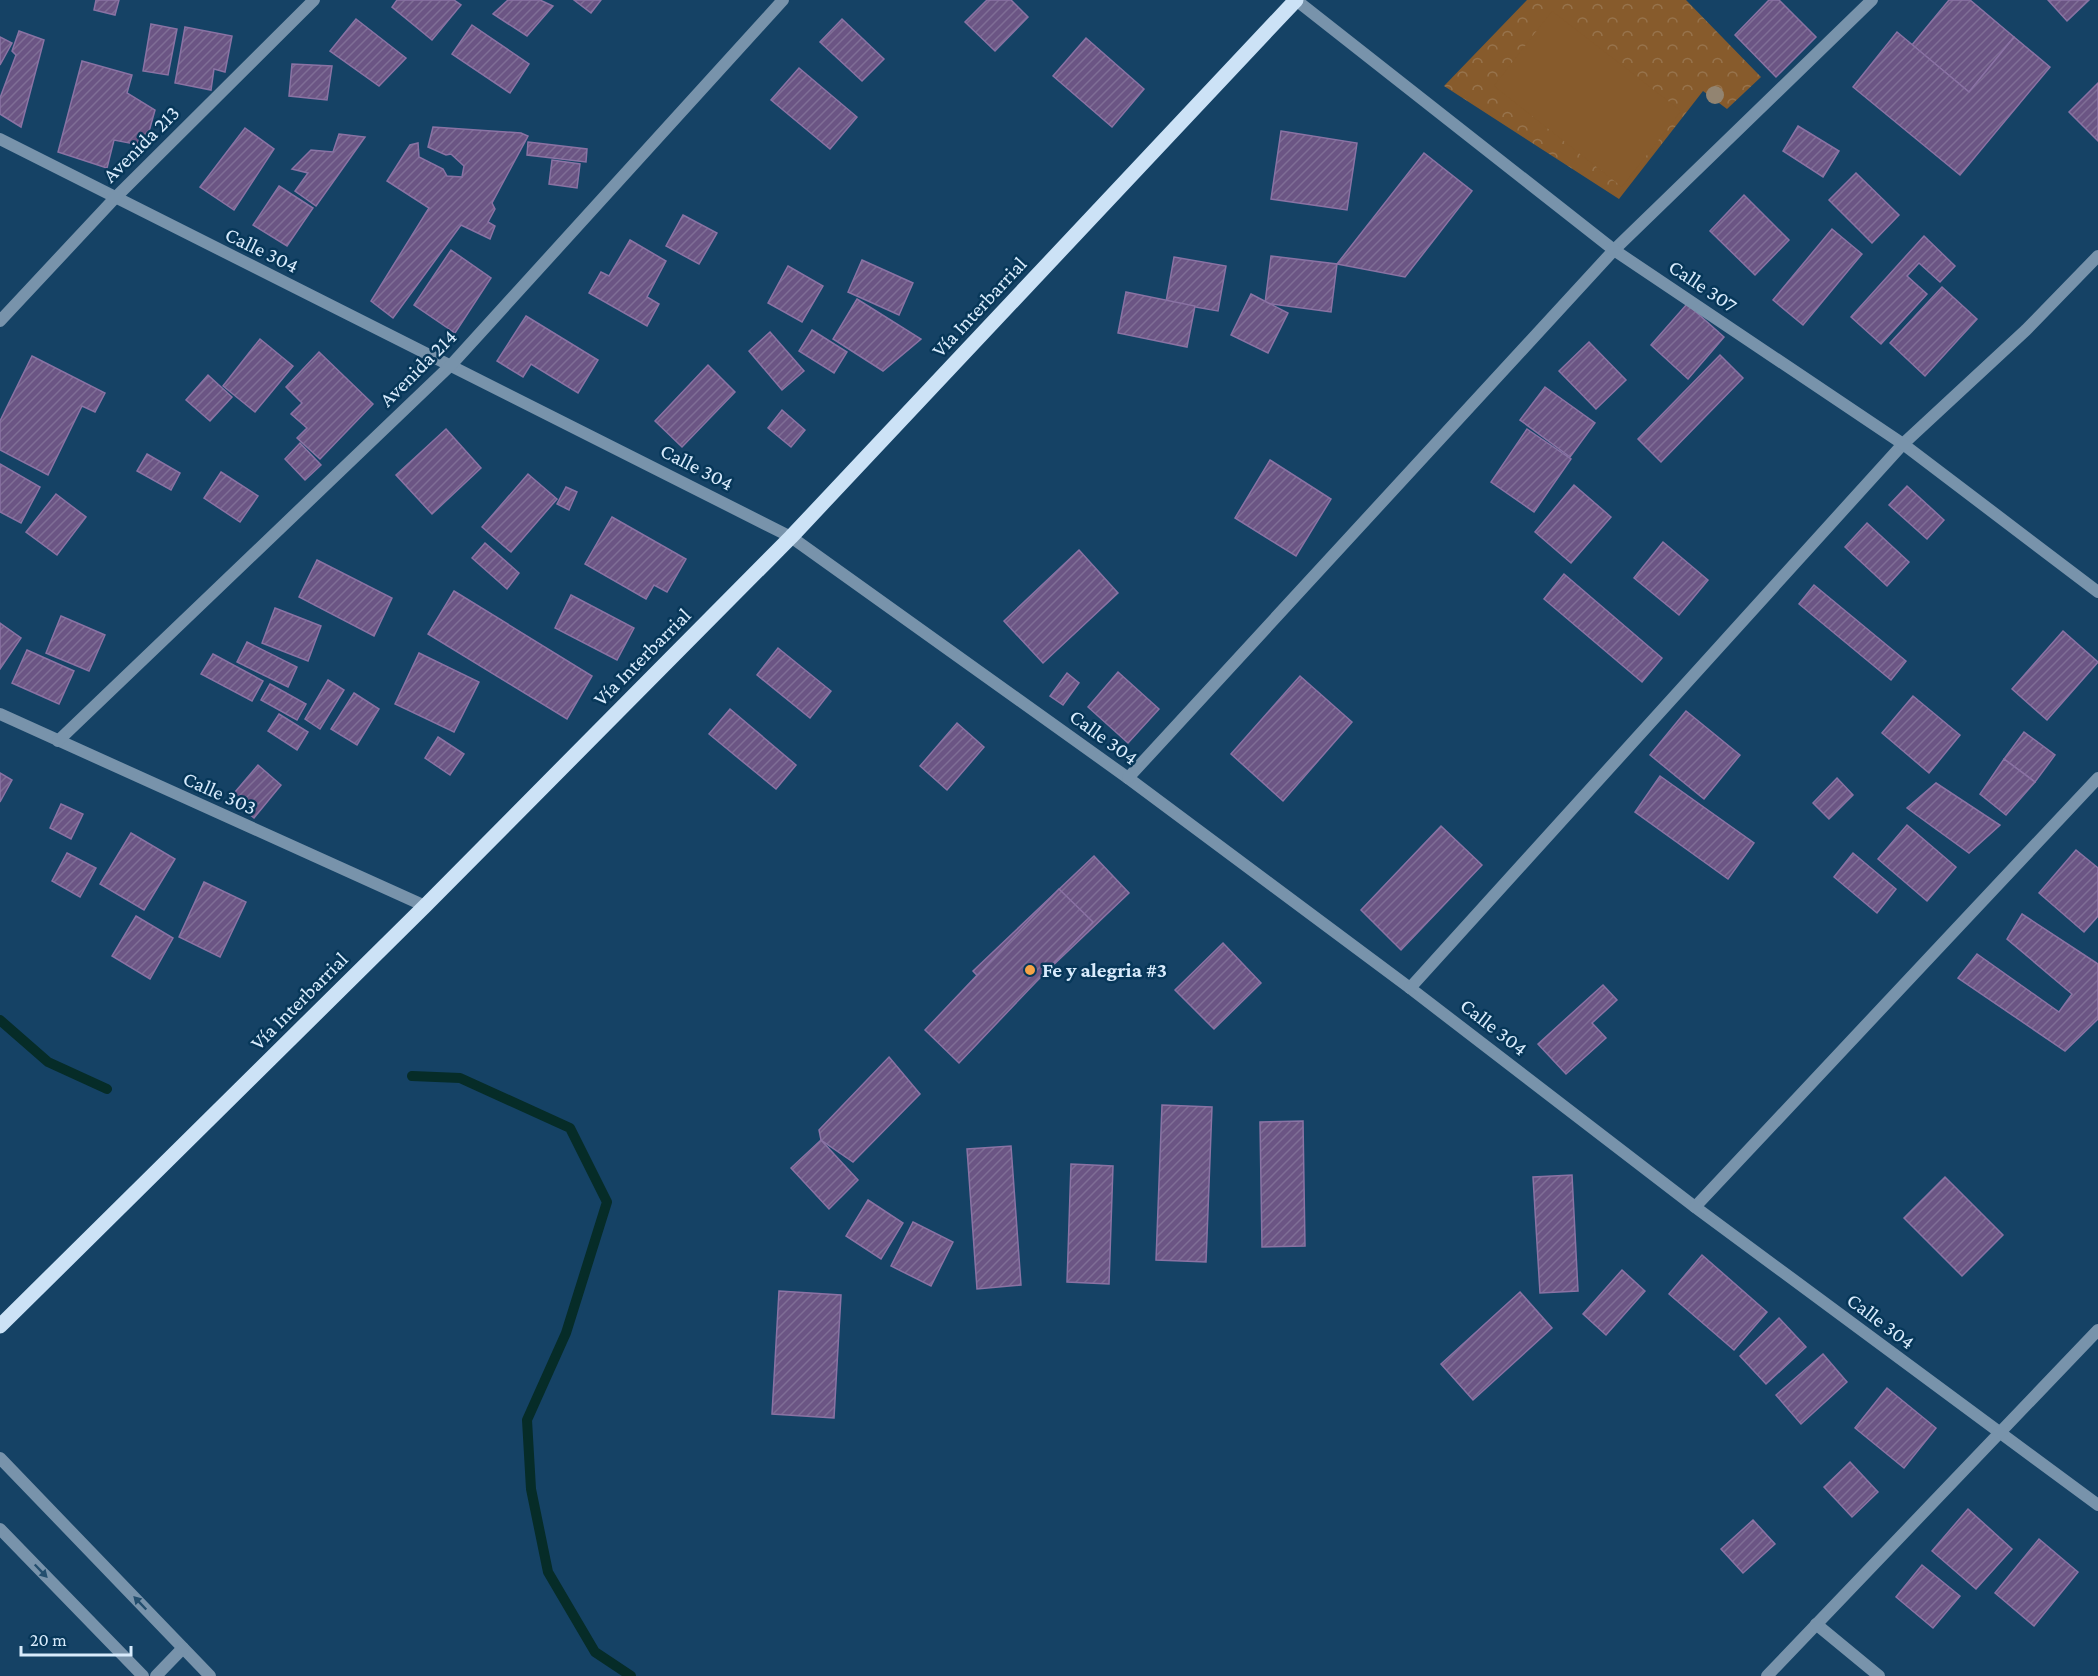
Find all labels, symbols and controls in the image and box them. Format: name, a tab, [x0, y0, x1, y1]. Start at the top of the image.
street label: Avenida 213	[98, 101, 184, 187]
street label: Calle 304	[221, 222, 303, 278]
street label: Vía Interbarrial	[927, 252, 1031, 362]
street label: Calle 307	[1664, 254, 1742, 318]
street label: Avenida 214	[374, 324, 462, 412]
street label: Calle 304	[656, 438, 738, 496]
street label: Vía Interbarrial	[588, 603, 696, 711]
street label: Calle 304	[1065, 704, 1143, 770]
street label: Calle 303	[180, 766, 260, 820]
street label: Vía Interbarrial	[245, 947, 353, 1055]
place label: Fe y alegria #3	[1042, 958, 1167, 982]
marker: Fe y alegria #3	[1023, 963, 1037, 977]
street label: Calle 304	[1456, 993, 1532, 1061]
street label: Calle 304	[1842, 1288, 1920, 1354]
one-way arrow	[33, 1563, 47, 1577]
one-way arrow	[134, 1597, 148, 1611]
scale bar	[21, 1619, 130, 1657]
text: 20 m	[30, 1630, 67, 1650]

